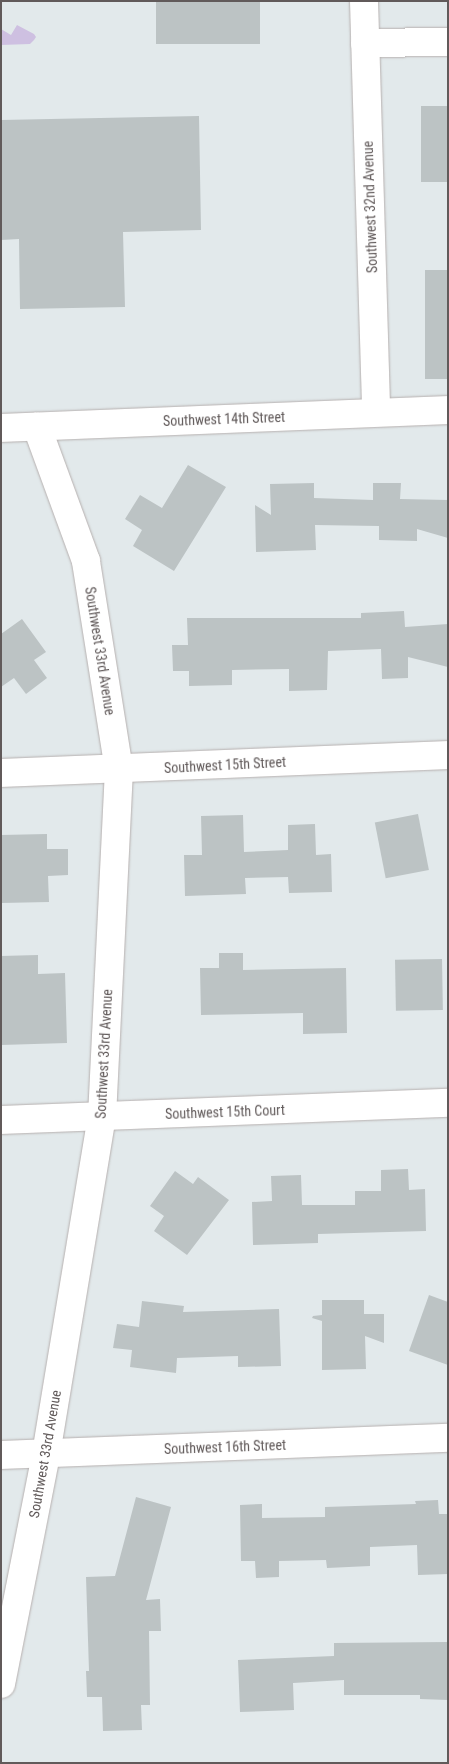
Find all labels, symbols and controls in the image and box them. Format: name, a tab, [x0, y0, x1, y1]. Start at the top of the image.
street label: Southwest 32nd Avenue	[359, 141, 381, 273]
street label: Southwest 14th Street	[163, 408, 285, 430]
street label: Southwest 33rd Avenue	[82, 586, 118, 716]
street label: Southwest 15th Street	[164, 753, 286, 777]
street label: Southwest 33rd Avenue	[92, 989, 116, 1119]
street label: Southwest 15th Court	[165, 1102, 285, 1122]
street label: Southwest 33rd Avenue	[25, 1389, 65, 1519]
street label: Southwest 16th Street	[164, 1436, 286, 1458]

